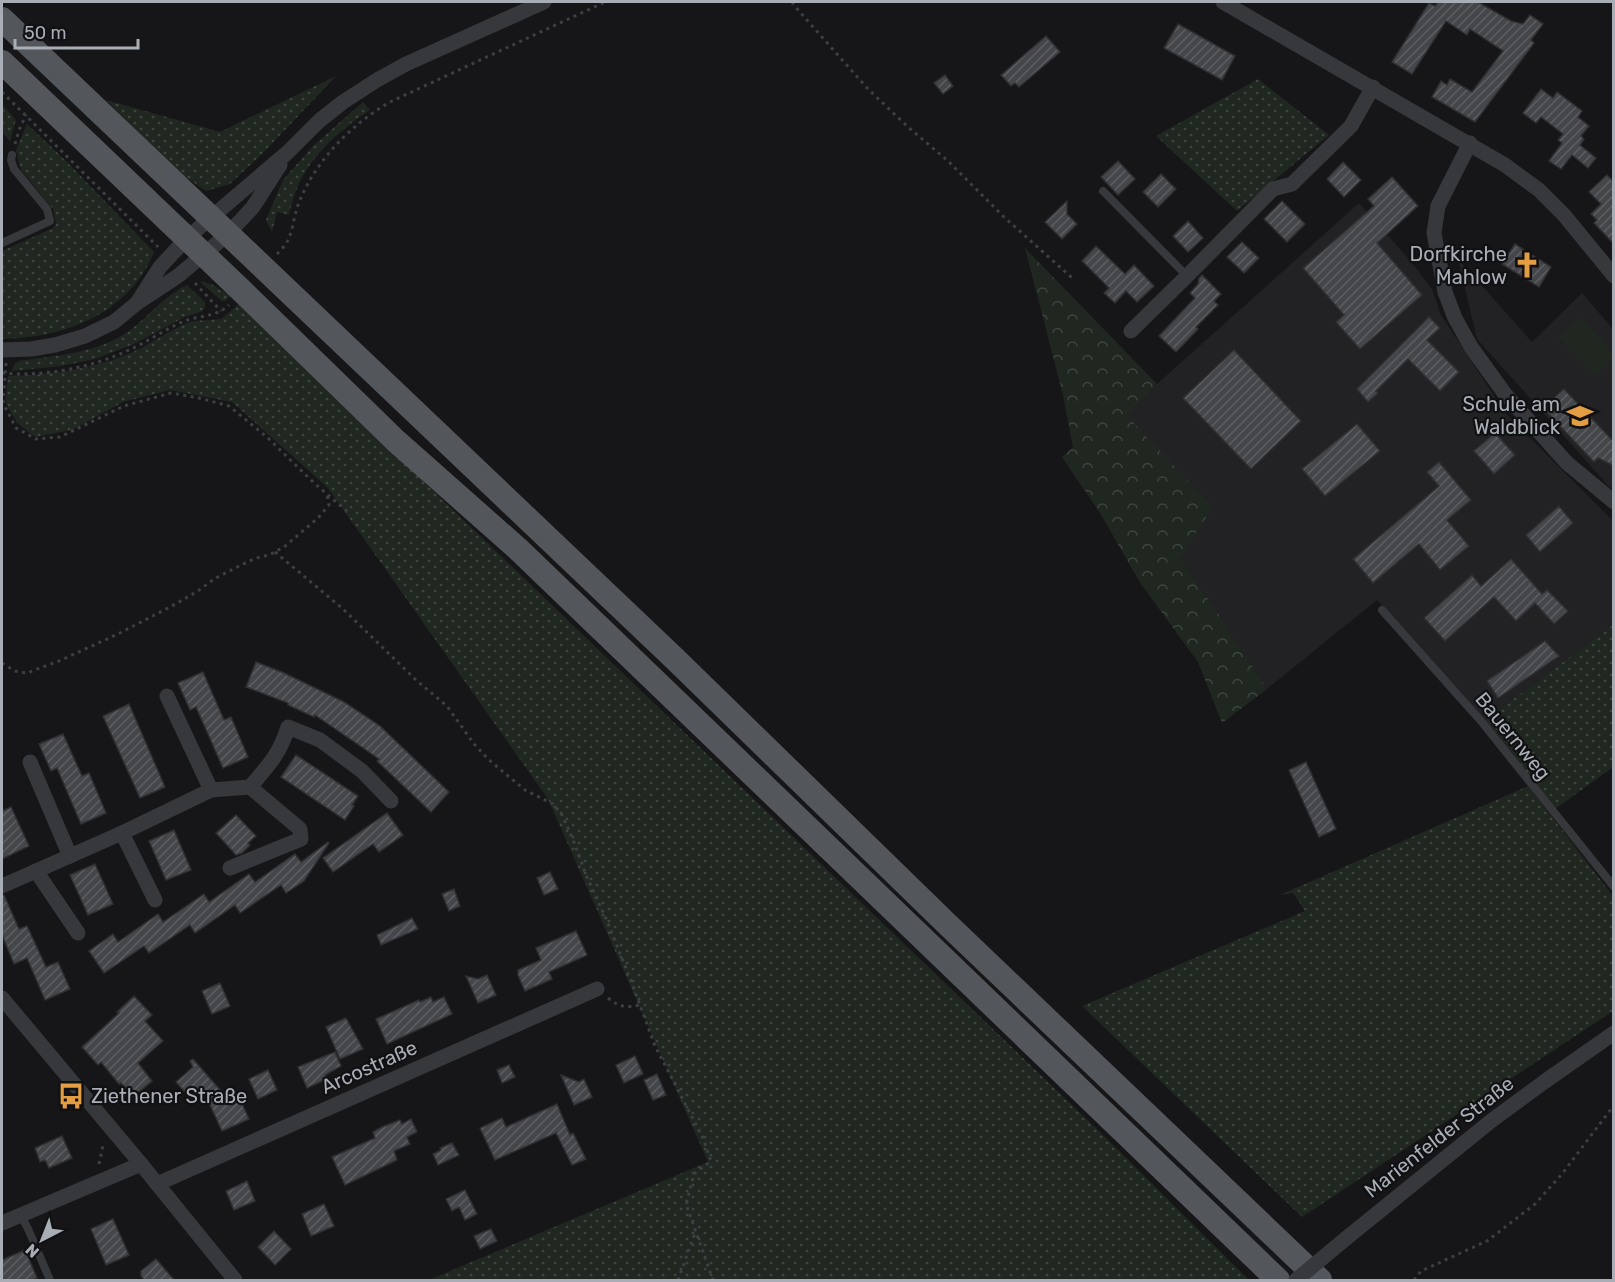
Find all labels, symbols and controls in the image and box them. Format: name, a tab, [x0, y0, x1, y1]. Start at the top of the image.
scale bar	[15, 12, 138, 50]
text: 50 m	[24, 22, 67, 44]
place label: Dorfkirche Mahlow	[1409, 242, 1507, 289]
church icon: Dorfkirche Mahlow	[1512, 250, 1542, 280]
place label: Schule am Waldblick	[1463, 392, 1561, 439]
school or university icon: Schule am Waldblick	[1565, 401, 1595, 431]
street label: Bauernweg	[1470, 687, 1556, 785]
street label: Arcostraße	[317, 1035, 421, 1099]
street label: Marienfelder Straße	[1360, 1071, 1518, 1203]
bus stop icon: Ziethener Straße	[56, 1081, 86, 1111]
place label: Ziethener Straße	[91, 1084, 247, 1108]
north arrow	[12, 1210, 72, 1270]
text: N	[22, 1240, 43, 1262]

